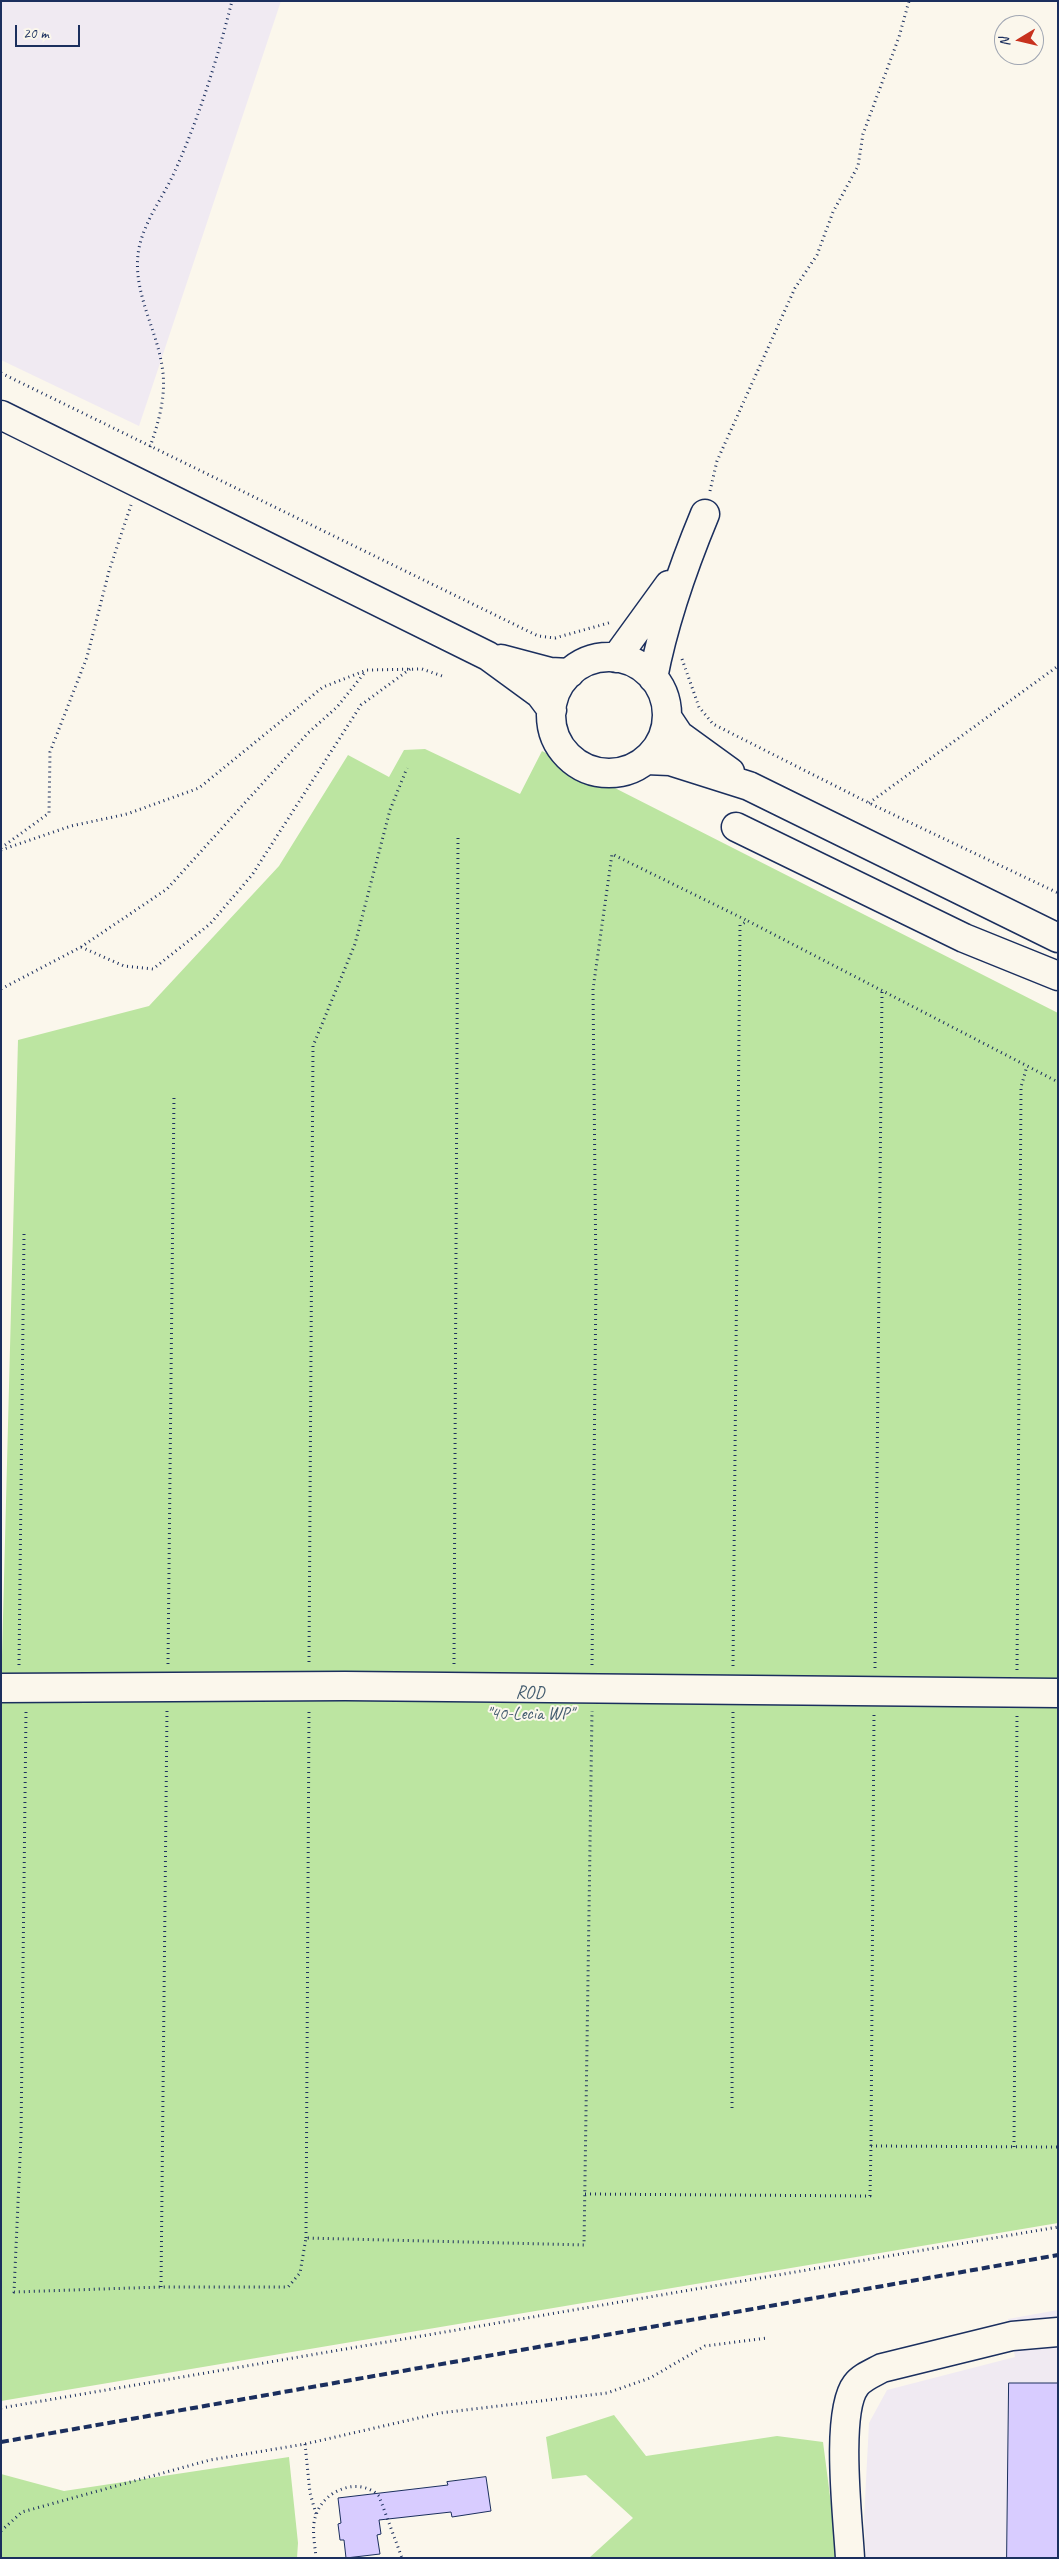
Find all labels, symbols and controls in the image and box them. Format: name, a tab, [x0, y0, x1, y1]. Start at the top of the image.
scale bar	[18, 15, 82, 47]
north arrow	[994, 15, 1044, 65]
text: 20 m	[23, 24, 49, 43]
text: N	[996, 37, 1014, 48]
park label: ROD "40-Lecia WP"	[486, 1682, 574, 1725]

